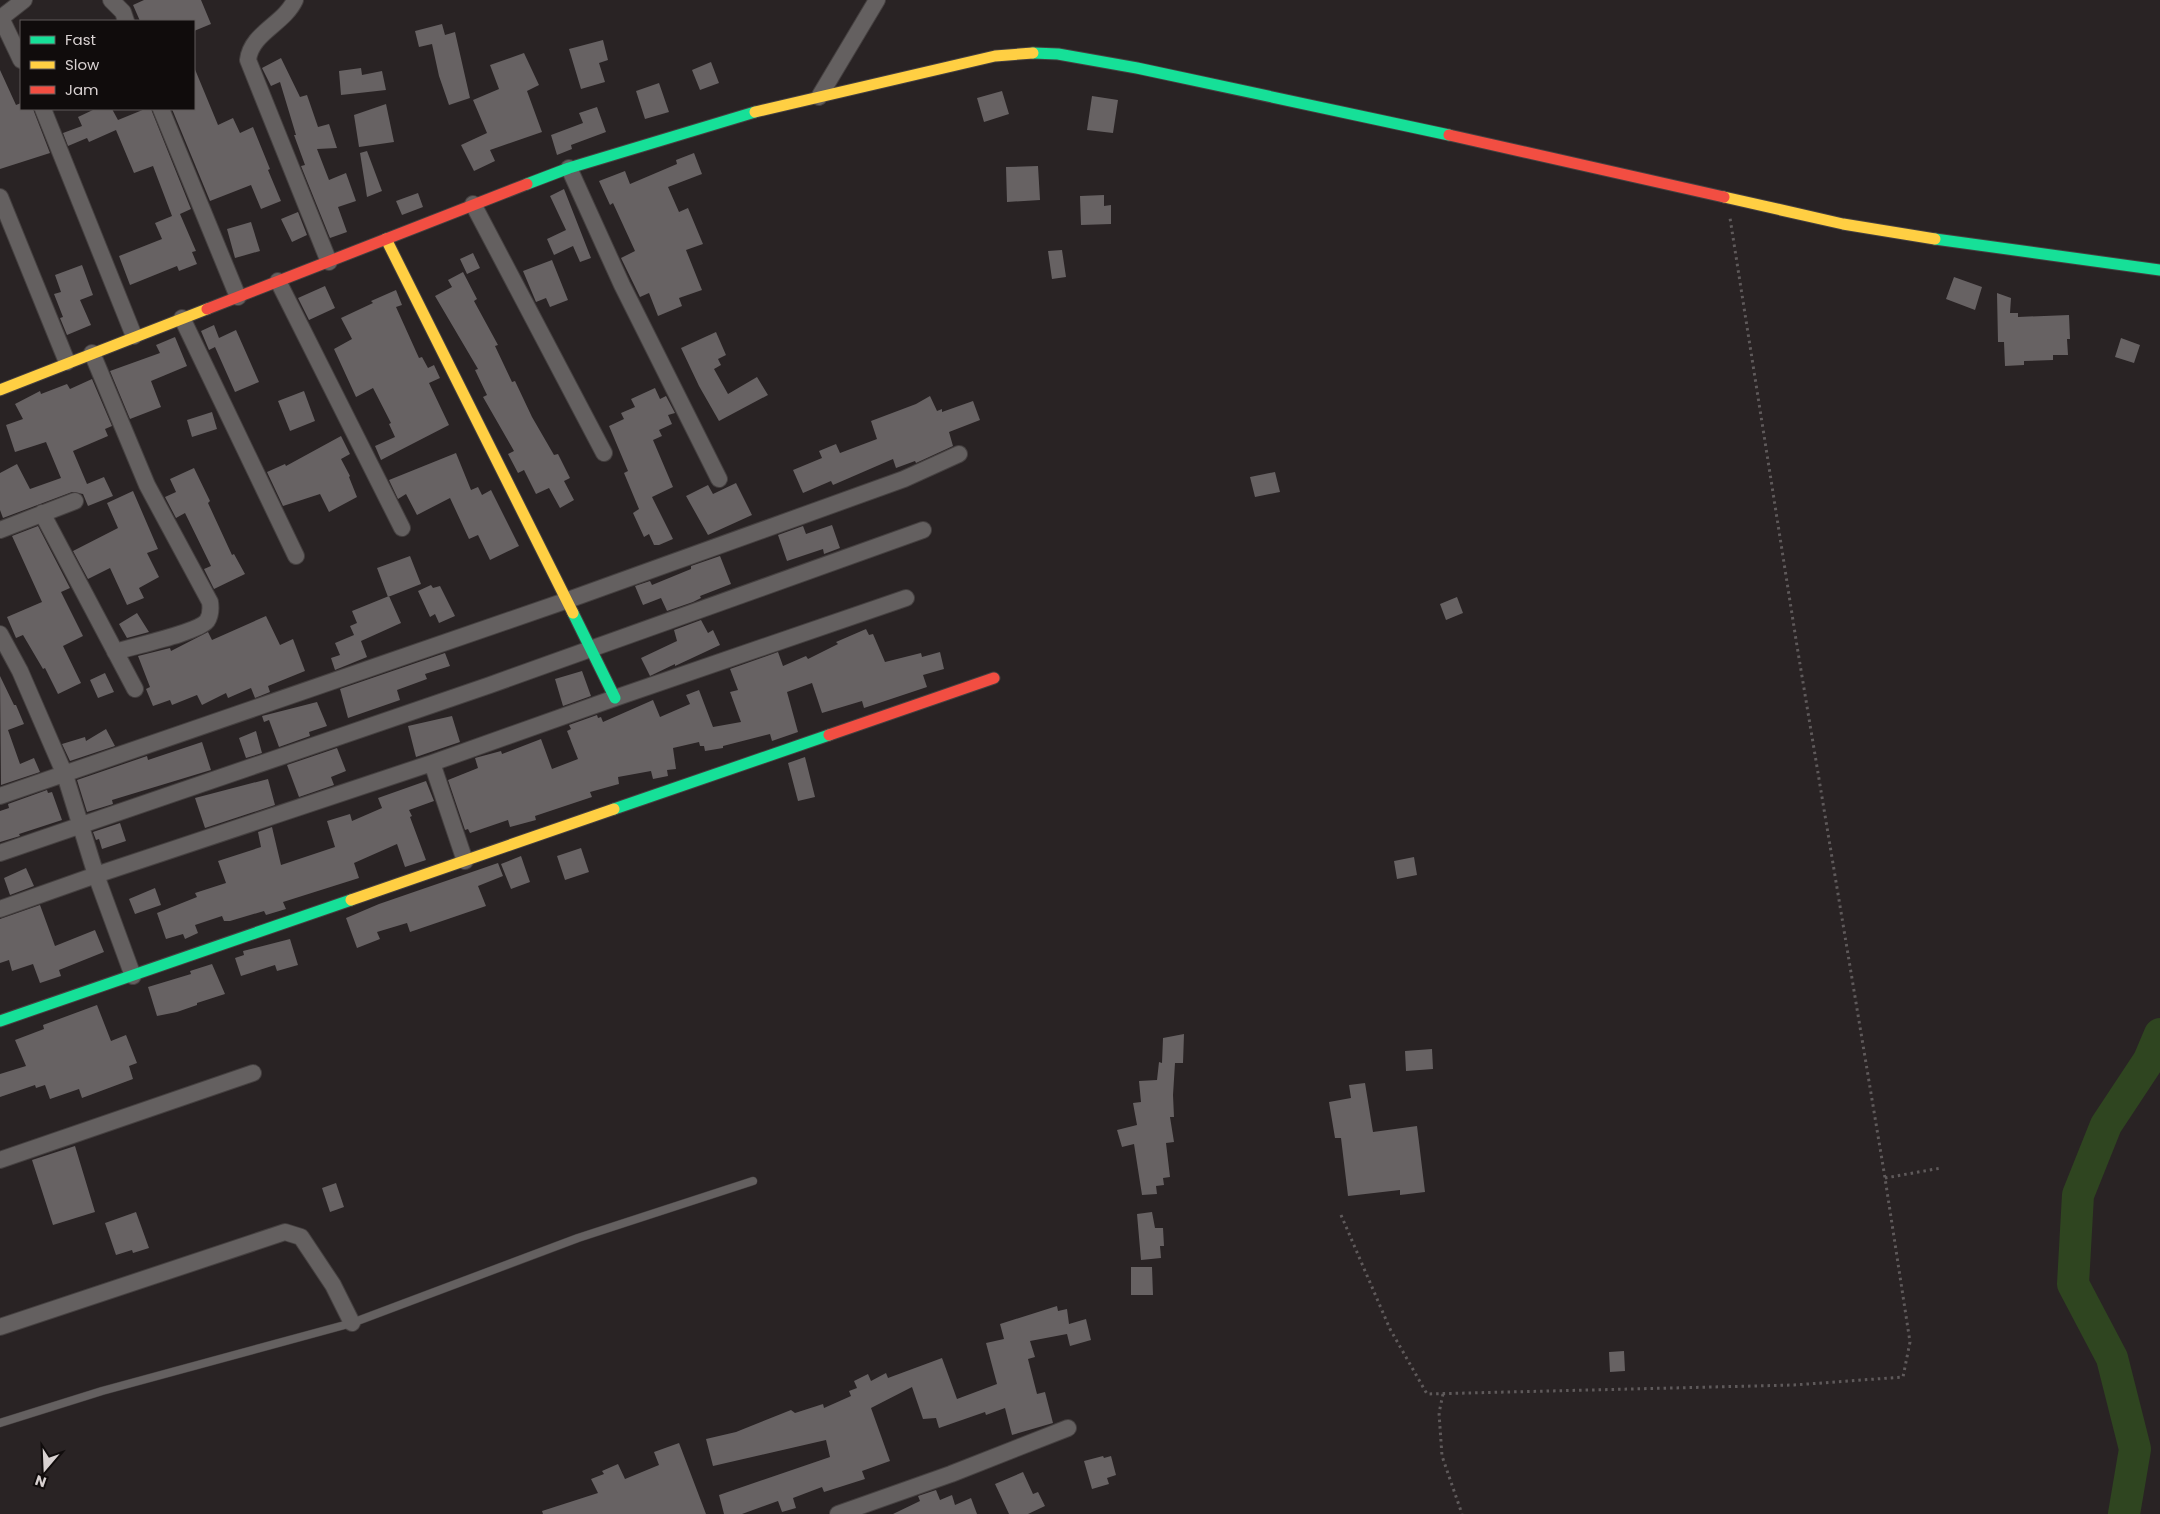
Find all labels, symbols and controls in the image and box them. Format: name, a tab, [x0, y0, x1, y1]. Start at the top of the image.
legend	[20, 20, 195, 110]
text: Fast	[65, 29, 96, 50]
text: Slow	[65, 54, 100, 75]
text: Jam	[65, 79, 99, 100]
north arrow	[20, 1444, 70, 1494]
text: N	[33, 1470, 49, 1492]

